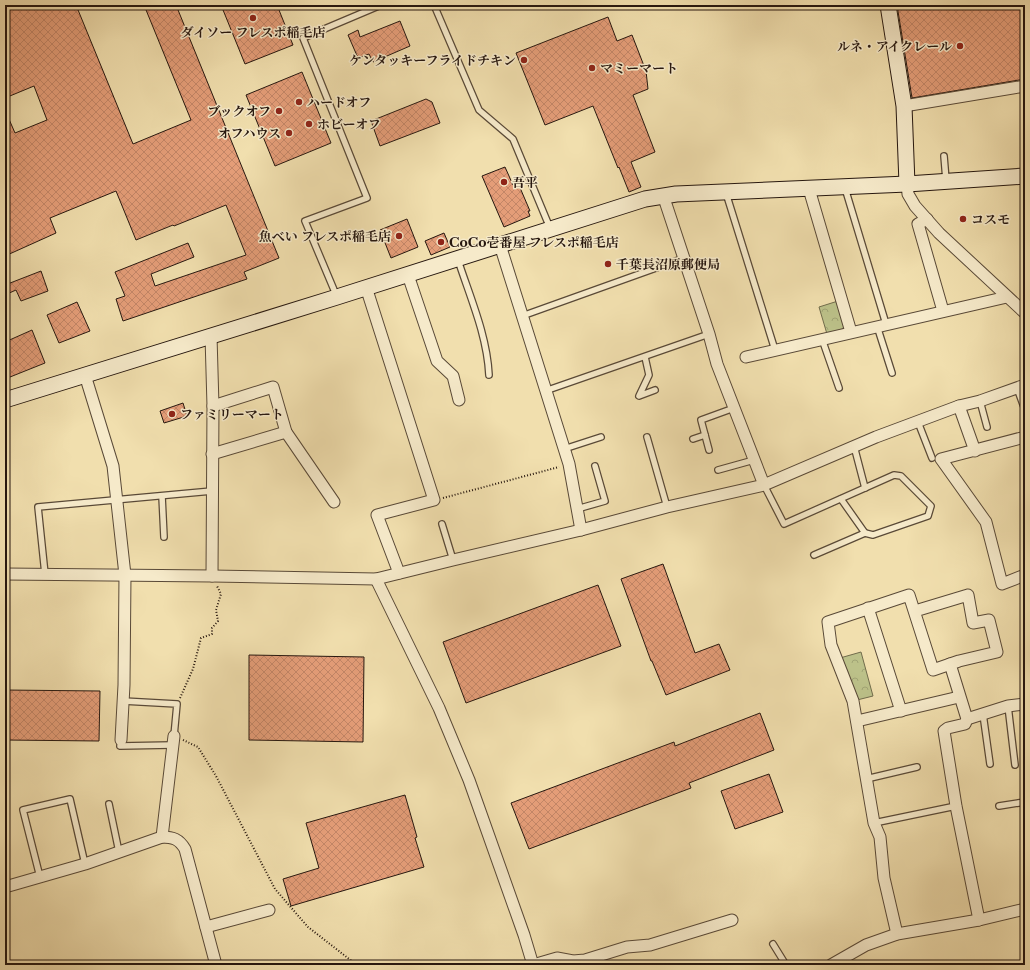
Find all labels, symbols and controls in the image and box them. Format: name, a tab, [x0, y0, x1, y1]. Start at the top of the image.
marker: ダイソー フレスポ稲毛店	[248, 13, 258, 23]
place label: ダイソー フレスポ稲毛店	[180, 24, 326, 40]
place label: ルネ・アイクレール	[837, 38, 952, 54]
marker: ルネ・アイクレール	[955, 41, 965, 51]
place label: ケンタッキーフライドチキン	[349, 52, 516, 68]
marker: ケンタッキーフライドチキン	[519, 55, 529, 65]
place label: マミーマート	[600, 60, 678, 76]
marker: マミーマート	[587, 63, 597, 73]
place label: ハードオフ	[307, 94, 371, 110]
marker: ハードオフ	[294, 97, 304, 107]
place label: ブックオフ	[207, 103, 271, 119]
marker: ブックオフ	[274, 106, 284, 116]
place label: ホビーオフ	[317, 116, 381, 132]
marker: ホビーオフ	[304, 119, 314, 129]
place label: オフハウス	[218, 125, 281, 141]
marker: オフハウス	[284, 128, 294, 138]
place label: 吾平	[512, 174, 538, 190]
marker: 吾平	[499, 177, 509, 187]
place label: コスモ	[971, 211, 1010, 227]
marker: コスモ	[958, 214, 968, 224]
place label: 魚べい フレスポ稲毛店	[259, 228, 391, 244]
marker: 魚べい フレスポ稲毛店	[394, 231, 404, 241]
place label: CoCo壱番屋 フレスポ稲毛店	[449, 234, 619, 250]
marker: CoCo壱番屋 フレスポ稲毛店	[436, 237, 446, 247]
place label: 千葉長沼原郵便局	[616, 256, 720, 272]
marker: 千葉長沼原郵便局	[603, 259, 613, 269]
place label: ファミリーマート	[180, 406, 284, 422]
marker: ファミリーマート	[167, 409, 177, 419]

